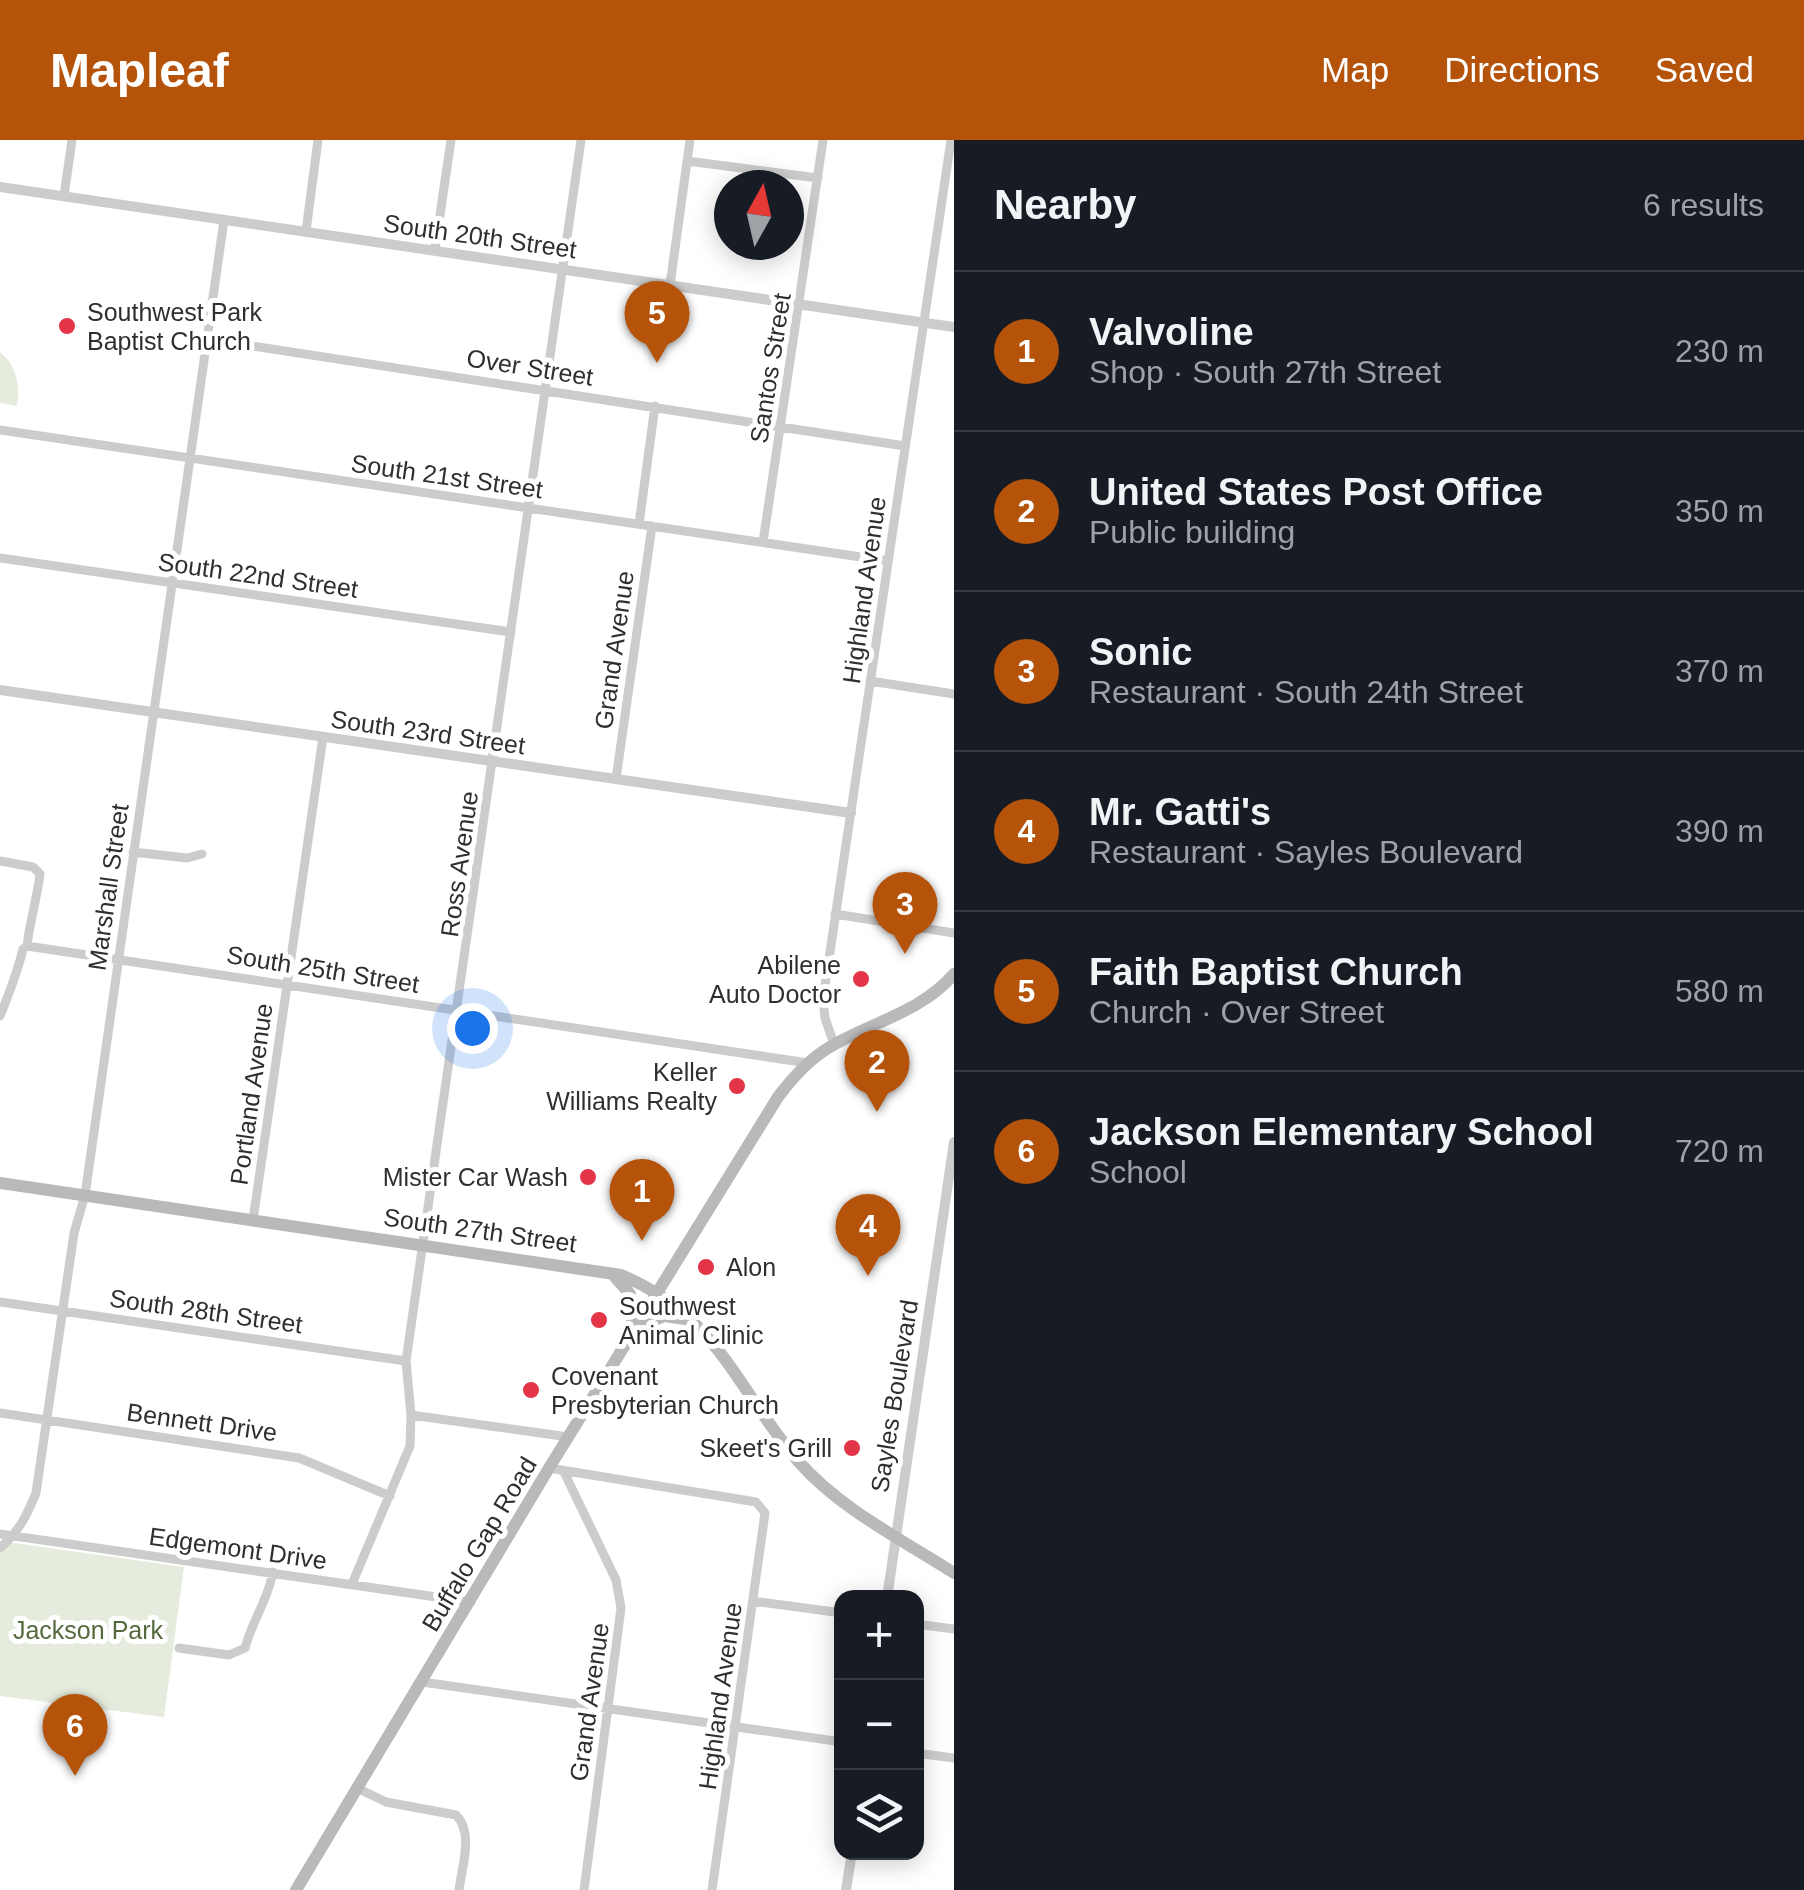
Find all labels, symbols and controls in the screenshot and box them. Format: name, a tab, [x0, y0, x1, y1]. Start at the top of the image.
text: Mapleaf	[50, 44, 229, 97]
text: Map	[1321, 50, 1389, 89]
text: Directions	[1444, 50, 1600, 89]
text: Saved	[1655, 50, 1754, 89]
north arrow	[714, 170, 804, 260]
text: Nearby	[994, 181, 1136, 228]
text: 6 results	[1643, 187, 1764, 223]
street label: South 20th Street	[382, 209, 578, 263]
pin: 5	[624, 280, 690, 363]
street label: Santos Street	[744, 291, 796, 445]
place label: Southwest Park Baptist Church	[87, 298, 263, 355]
text: Valvoline	[1089, 311, 1254, 353]
marker: Southwest Park Baptist Church	[56, 315, 78, 337]
text: 1	[1018, 333, 1035, 369]
text: 230 m	[1675, 333, 1764, 369]
street label: Over Street	[465, 343, 595, 391]
text: Shop · South 27th Street	[1089, 354, 1441, 390]
street label: South 21st Street	[349, 449, 545, 503]
text: United States Post Office	[1089, 471, 1543, 513]
text: 2	[1018, 493, 1035, 529]
text: 350 m	[1675, 493, 1764, 529]
street label: Highland Avenue	[837, 495, 891, 685]
text: Public building	[1089, 514, 1295, 550]
street label: South 22nd Street	[156, 547, 360, 603]
street label: Grand Avenue	[589, 569, 639, 731]
text: Sonic	[1089, 631, 1192, 673]
text: 3	[1018, 653, 1035, 689]
text: 370 m	[1675, 653, 1764, 689]
text: Restaurant · South 24th Street	[1089, 674, 1523, 710]
street label: South 23rd Street	[329, 704, 527, 760]
street label: Ross Avenue	[435, 789, 483, 939]
text: Mr. Gatti's	[1089, 791, 1271, 833]
street label: Marshall Street	[82, 802, 134, 972]
text: 4	[1018, 813, 1035, 849]
text: 390 m	[1675, 813, 1764, 849]
text: Restaurant · Sayles Boulevard	[1089, 834, 1523, 870]
pin: 3	[872, 872, 938, 954]
street label: South 25th Street	[225, 940, 421, 998]
place label: Abilene Auto Doctor	[709, 951, 841, 1008]
text: Faith Baptist Church	[1089, 951, 1463, 993]
marker: Abilene Auto Doctor	[850, 968, 872, 990]
text: 5	[1018, 973, 1035, 1009]
text: 580 m	[1675, 973, 1764, 1009]
text: Church · Over Street	[1089, 994, 1384, 1030]
street label: Portland Avenue	[224, 1001, 278, 1187]
your location	[447, 1003, 498, 1054]
pin: 2	[844, 1030, 910, 1112]
place label: Keller Williams Realty	[546, 1058, 717, 1115]
marker: Keller Williams Realty	[726, 1075, 748, 1097]
text: Jackson Elementary School	[1089, 1111, 1594, 1153]
text: 6	[1018, 1133, 1035, 1169]
text: 720 m	[1675, 1133, 1764, 1169]
text: School	[1089, 1154, 1187, 1190]
pin: 1	[610, 1158, 674, 1241]
place label: Mister Car Wash	[383, 1163, 568, 1191]
marker: Mister Car Wash	[577, 1166, 599, 1188]
pin: 4	[836, 1194, 900, 1276]
street label: South 27th Street	[382, 1203, 578, 1257]
place label: Alon	[726, 1253, 776, 1281]
marker: Alon	[695, 1256, 717, 1278]
street label: South 28th Street	[108, 1284, 304, 1338]
place label: Southwest Animal Clinic	[619, 1292, 763, 1349]
street label: Sayles Boulevard	[865, 1298, 923, 1494]
marker: Southwest Animal Clinic	[588, 1309, 610, 1331]
place label: Covenant Presbyterian Church	[551, 1362, 779, 1419]
marker: Covenant Presbyterian Church	[520, 1379, 542, 1401]
street label: Bennett Drive	[125, 1398, 279, 1446]
place label: Skeet's Grill	[699, 1434, 832, 1462]
marker: Skeet's Grill	[841, 1437, 863, 1459]
street label: Buffalo Gap Road	[416, 1452, 542, 1636]
street label: Edgemont Drive	[147, 1522, 329, 1574]
map controls	[834, 1590, 924, 1860]
button: +	[834, 1590, 924, 1680]
street label: Highland Avenue	[693, 1601, 747, 1791]
park label: Jackson Park	[13, 1616, 164, 1644]
street label: Grand Avenue	[564, 1621, 614, 1783]
button: −	[834, 1680, 924, 1770]
pin: 6	[42, 1694, 108, 1776]
button: layers	[834, 1770, 924, 1860]

